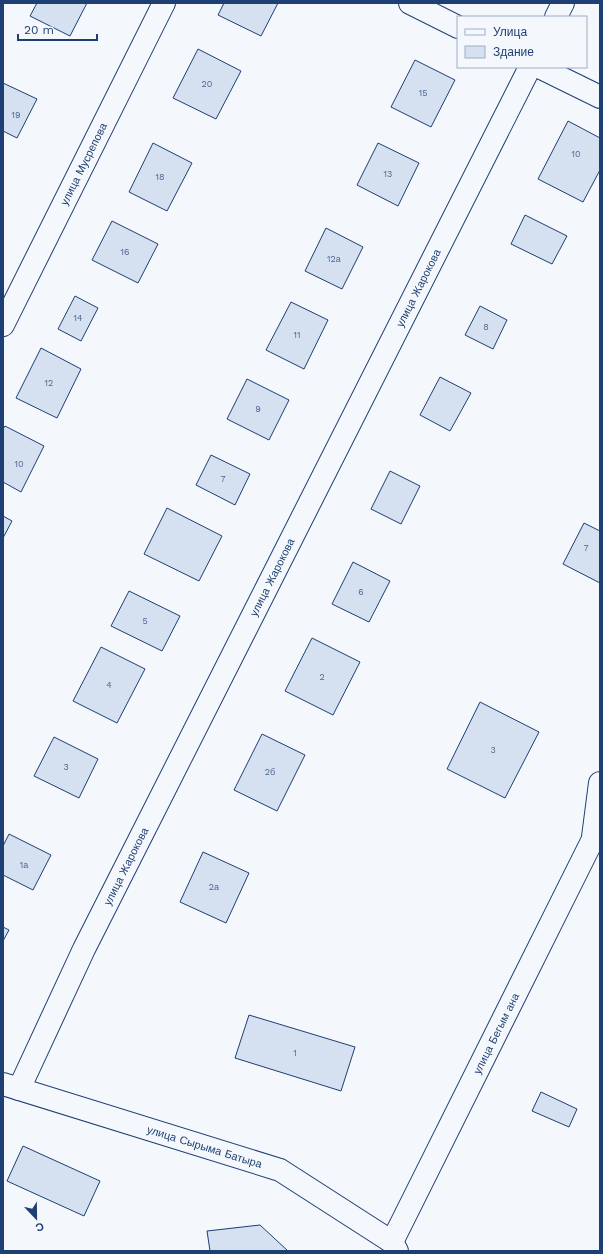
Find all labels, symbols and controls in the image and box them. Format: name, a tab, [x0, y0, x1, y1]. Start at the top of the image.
scale bar	[18, 16, 97, 42]
legend	[457, 16, 587, 68]
text: 20 m	[24, 23, 54, 37]
text: Улица	[493, 25, 527, 39]
text: Здание	[493, 45, 534, 59]
house number: 20	[202, 79, 213, 89]
house number: 15	[419, 88, 427, 98]
house number: 19	[11, 110, 21, 120]
street label: улица Мусрепова	[58, 120, 110, 208]
house number: 10	[571, 149, 581, 159]
house number: 13	[384, 169, 392, 179]
house number: 18	[155, 172, 165, 182]
street label: улица Жарокова	[394, 246, 444, 329]
house number: 16	[121, 247, 129, 257]
house number: 12а	[327, 254, 341, 264]
house number: 14	[73, 313, 83, 323]
house number: 8	[483, 322, 489, 332]
house number: 11	[293, 330, 301, 340]
house number: 12	[45, 378, 53, 388]
house number: 9	[255, 404, 261, 414]
house number: 10	[14, 459, 24, 469]
house number: 7	[220, 474, 226, 484]
street label: улица Жарокова	[247, 535, 298, 619]
house number: 7	[583, 543, 589, 553]
house number: 6	[358, 587, 364, 597]
house number: 5	[142, 616, 148, 626]
house number: 2	[319, 672, 325, 682]
house number: 4	[106, 680, 112, 690]
house number: 3	[490, 745, 496, 755]
house number: 3	[63, 762, 69, 772]
house number: 2б	[265, 767, 275, 777]
street label: улица Жарокова	[101, 825, 152, 908]
house number: 1а	[20, 860, 28, 870]
house number: 2а	[209, 882, 219, 892]
street label: улица Бегым ана	[471, 990, 523, 1076]
house number: 1	[293, 1048, 297, 1058]
street label: улица Сырыма Батыра	[145, 1123, 264, 1171]
north arrow	[16, 1198, 56, 1238]
text: С	[33, 1219, 46, 1234]

